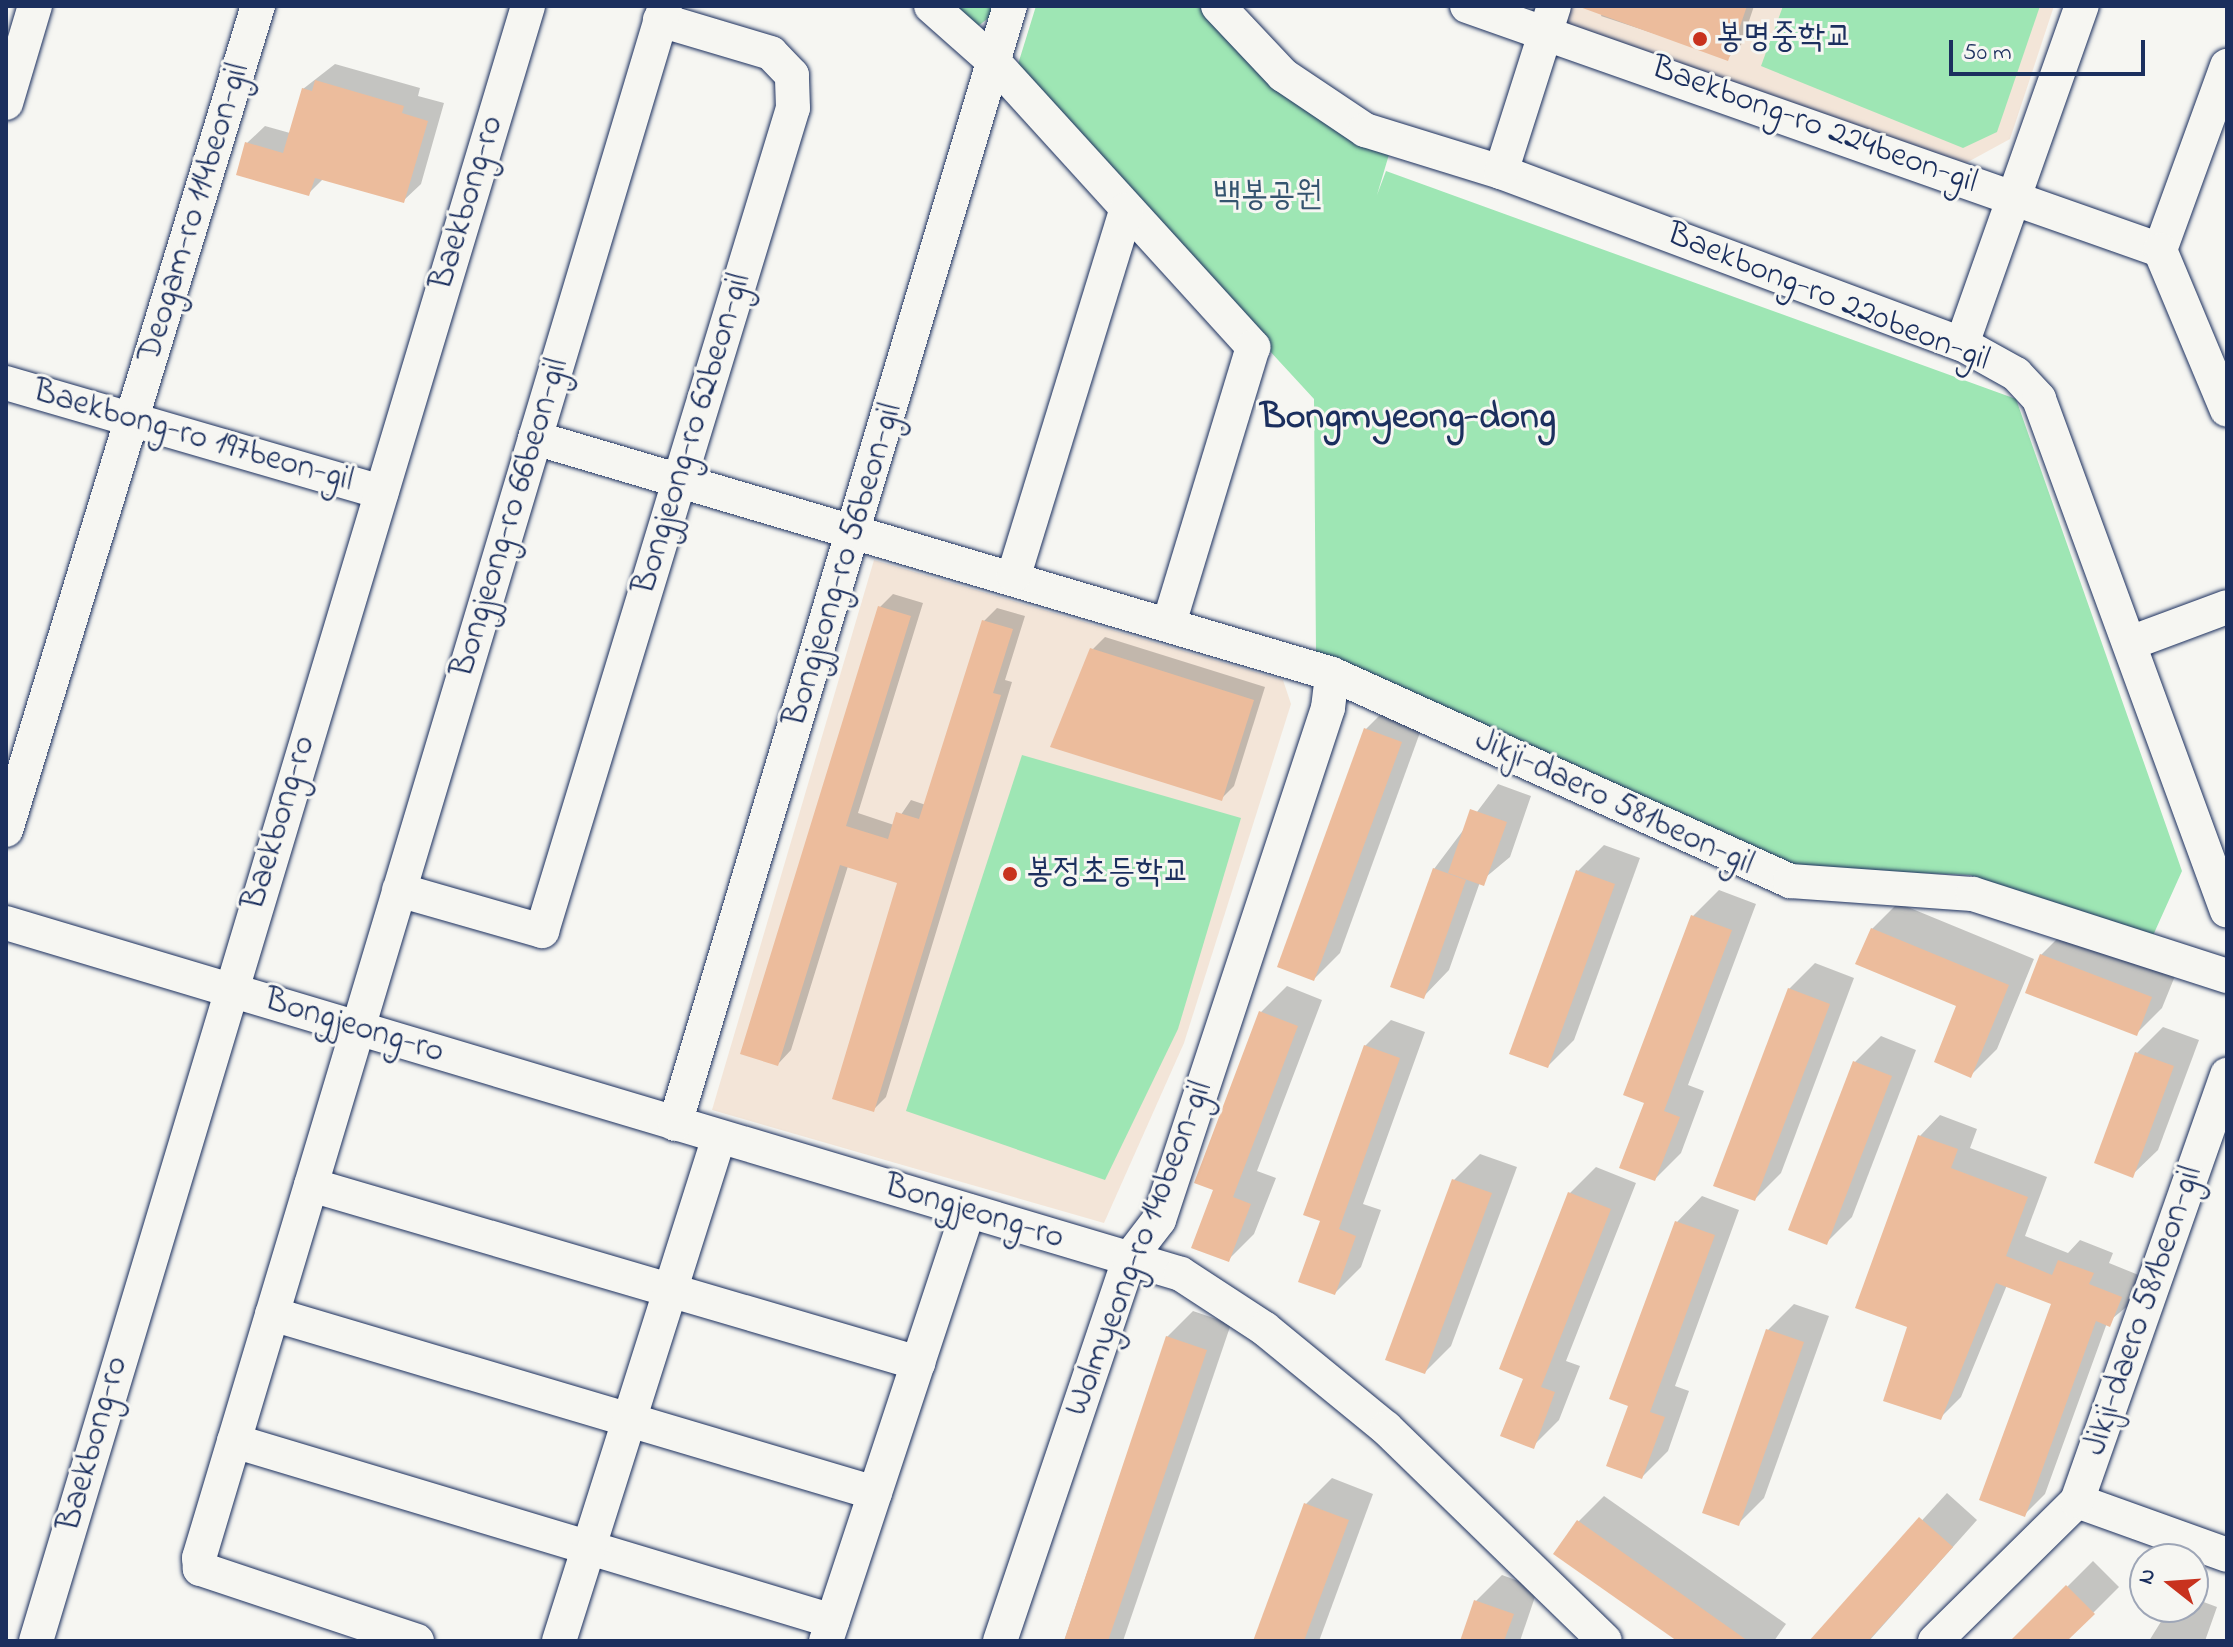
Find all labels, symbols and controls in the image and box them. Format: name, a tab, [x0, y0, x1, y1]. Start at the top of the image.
place label: 봉명중학교	[1716, 19, 1853, 59]
scale bar	[1953, 24, 2149, 74]
marker: 봉명중학교	[1691, 30, 1709, 48]
text: 50 m	[1963, 36, 2012, 71]
street label: Baekbong-ro 224beon-gil	[1645, 48, 1983, 204]
street label: Deogam-ro 114beon-gil	[130, 59, 260, 367]
street label: Baekbong-ro	[422, 111, 514, 295]
park label: 백봉공원	[1213, 177, 1323, 217]
street label: Baekbong-ro 220beon-gil	[1661, 215, 1995, 381]
street label: Bongjeong-ro 62beon-gil	[625, 269, 761, 599]
street label: Bongjeong-ro 66beon-gil	[443, 354, 579, 682]
street label: Baekbong-ro 197beon-gil	[28, 372, 358, 502]
district label: Bongmyeong-dong	[1260, 396, 1556, 442]
street label: Bongjeong-ro 56beon-gil	[775, 398, 913, 732]
street label: Jikji-daero 581beon-gil	[1468, 720, 1760, 886]
street label: Baekbong-ro	[234, 731, 326, 915]
place label: 봉정초등학교	[1026, 854, 1190, 894]
marker: 봉정초등학교	[1001, 865, 1019, 883]
street label: Bongjeong-ro	[259, 980, 449, 1074]
street label: Wolmyeong-ro 140beon-gil	[1057, 1076, 1223, 1422]
street label: Jikji-daero 581beon-gil	[2075, 1161, 2213, 1461]
street label: Bongjeong-ro	[879, 1166, 1069, 1260]
street label: Baekbong-ro	[50, 1352, 138, 1536]
north arrow	[2129, 1543, 2209, 1623]
text: N	[2130, 1565, 2165, 1588]

